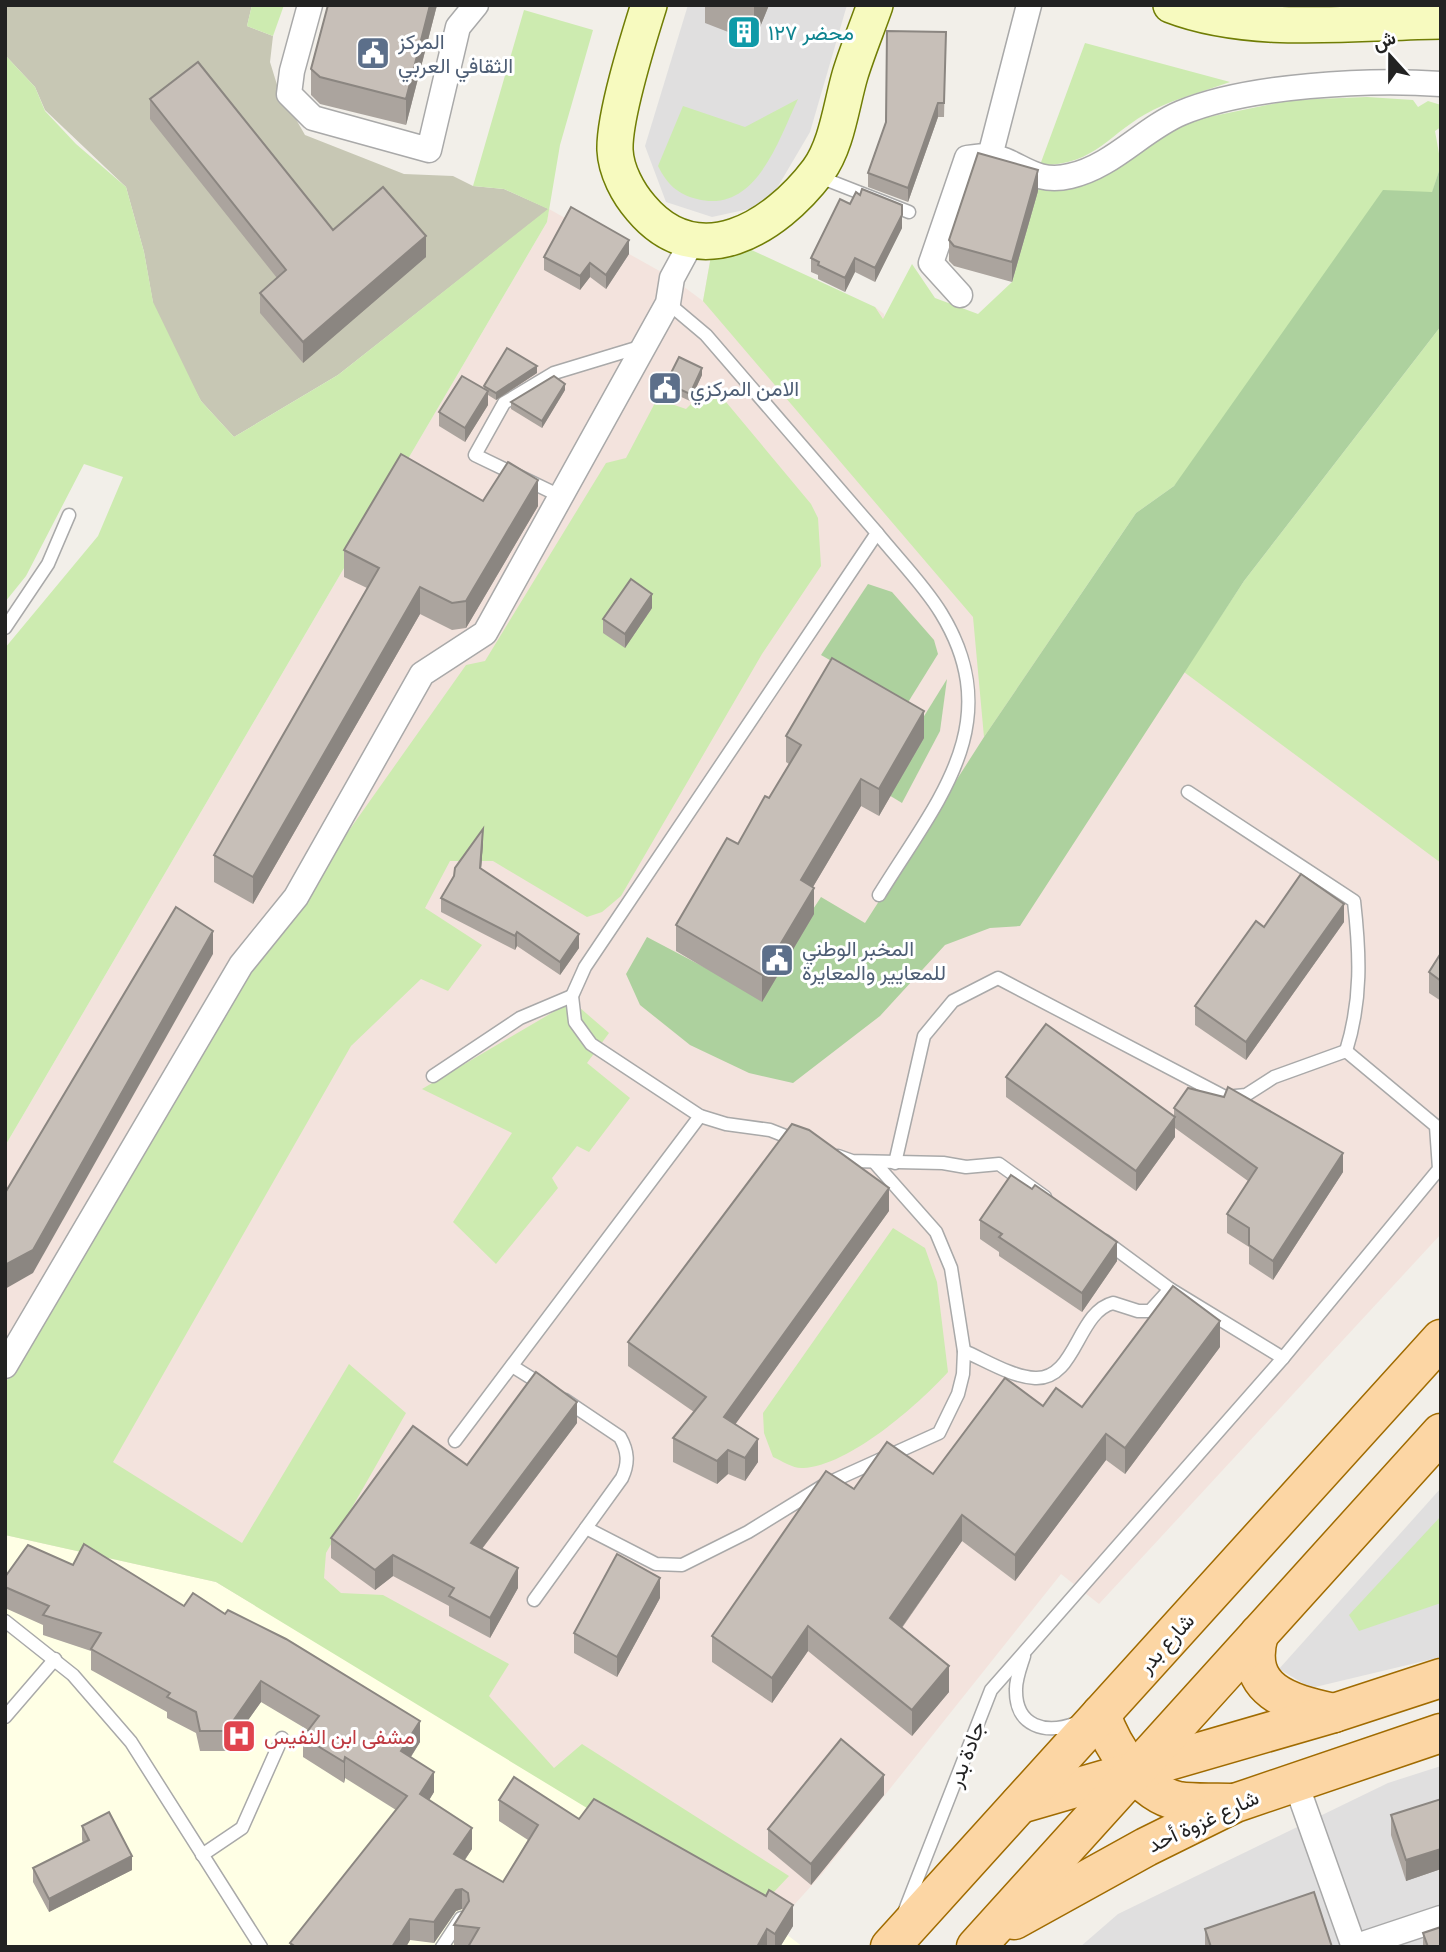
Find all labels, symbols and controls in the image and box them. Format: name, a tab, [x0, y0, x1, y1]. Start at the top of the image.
building icon: محضر ١٢٧	[725, 13, 763, 51]
place label: محضر ١٢٧	[768, 20, 854, 46]
north arrow	[1355, 21, 1425, 91]
text: ش	[1369, 26, 1399, 55]
place label: المركز الثقافي العربي	[397, 29, 513, 83]
public building icon: المركز الثقافي العربي	[354, 34, 392, 72]
public building icon: الامن المركزي	[646, 369, 684, 407]
place label: الامن المركزي	[690, 376, 799, 406]
place label: المخبر الوطني للمعايير والمعايرة	[802, 936, 946, 986]
public building icon: المخبر الوطني للمعايير والمعايرة	[758, 941, 796, 979]
street label: شارع بدر	[1132, 1608, 1201, 1680]
hospital icon: مشفى ابن النفيس	[220, 1717, 258, 1755]
street label: جادة بدر	[942, 1717, 991, 1792]
place label: مشفى ابن النفيس	[264, 1724, 415, 1749]
street label: شارع غزوة أحد	[1143, 1784, 1263, 1859]

